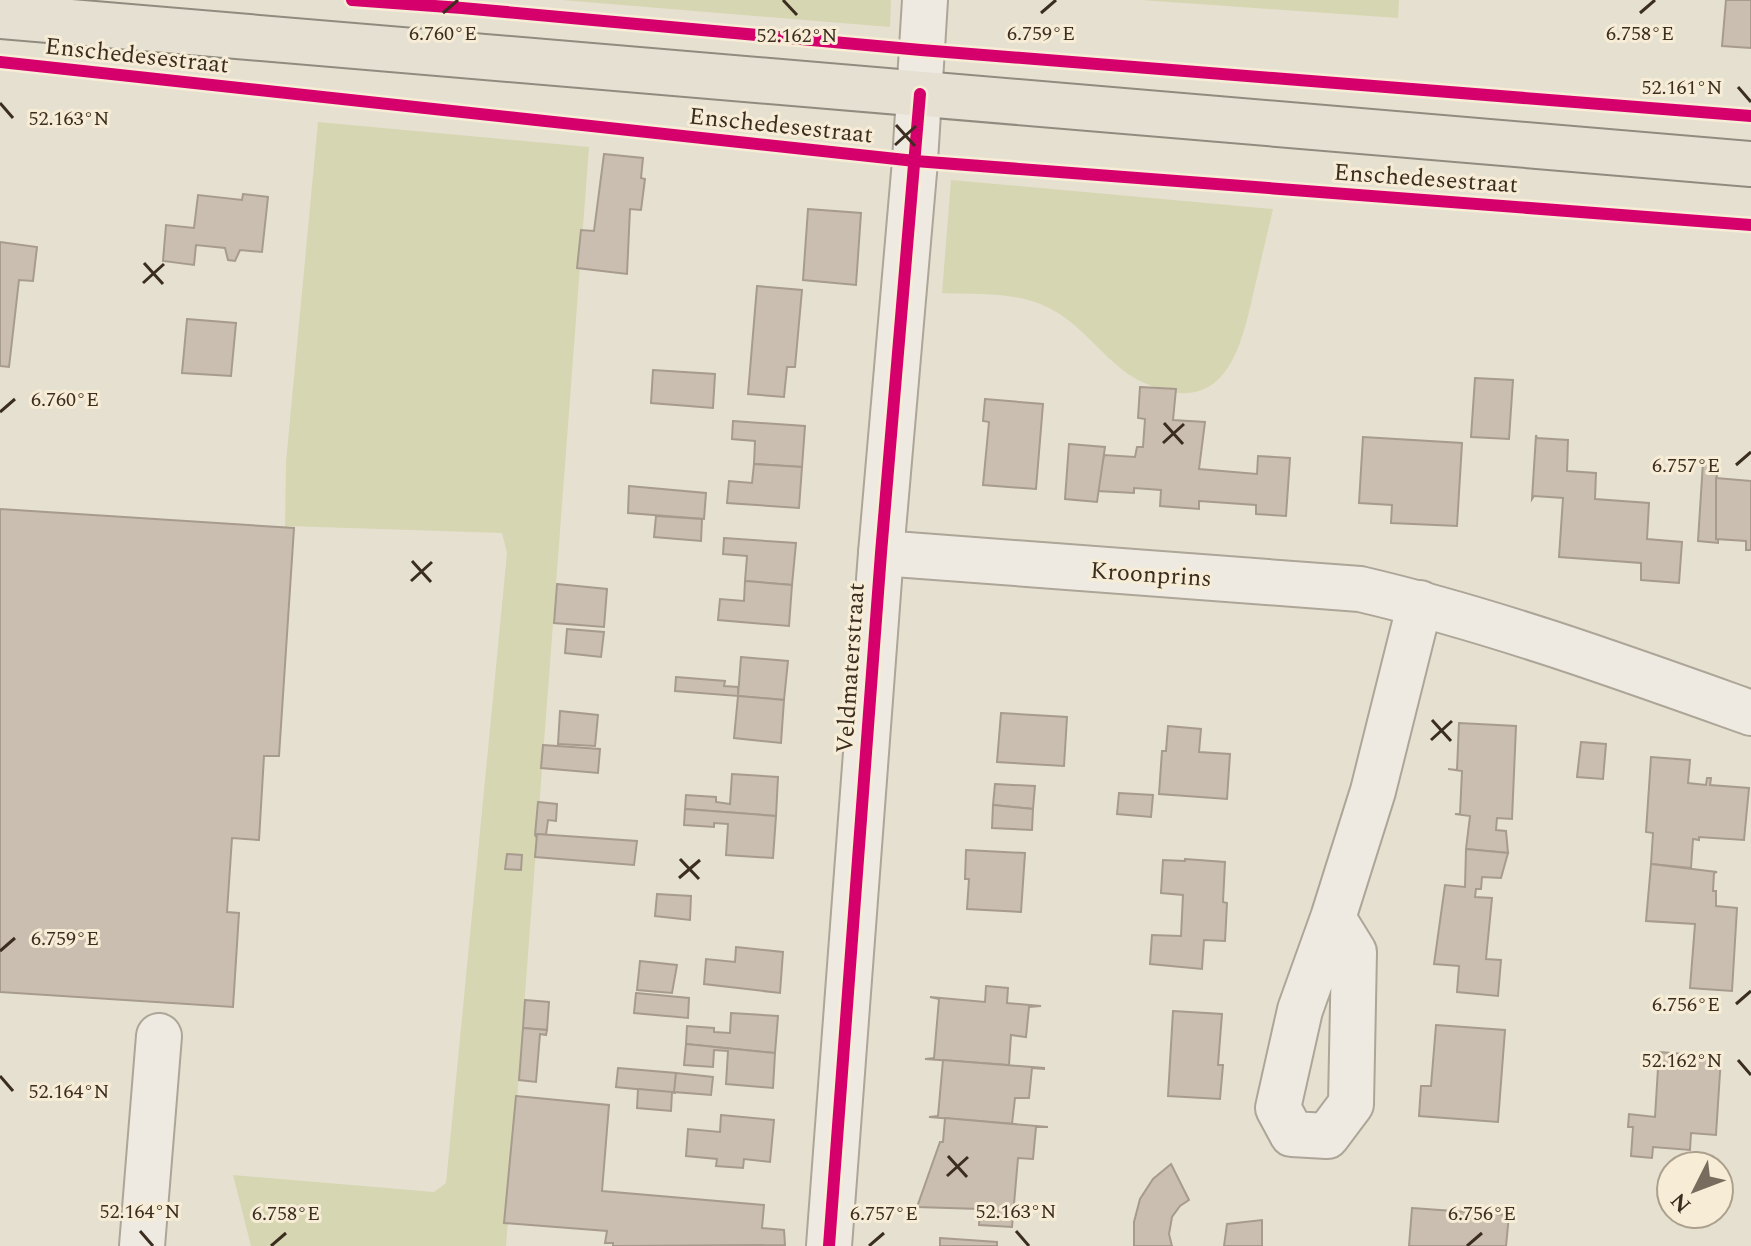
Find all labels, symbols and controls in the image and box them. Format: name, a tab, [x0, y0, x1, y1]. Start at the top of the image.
text: 6.760°E	[409, 19, 477, 49]
text: 6.759°E	[1007, 19, 1075, 49]
text: 6.758°E	[1606, 19, 1674, 49]
text: 52.162°N	[757, 21, 837, 51]
street label: Enschedesestraat	[43, 28, 231, 84]
text: 52.161°N	[1642, 73, 1722, 103]
street label: Enschedesestraat	[687, 98, 875, 154]
text: 52.163°N	[29, 104, 109, 134]
street label: Enschedesestraat	[1333, 155, 1519, 203]
text: 6.760°E	[31, 385, 99, 415]
text: 6.757°E	[1652, 451, 1720, 481]
street label: Kroonprins	[1089, 553, 1213, 597]
street label: Veldmaterstraat	[827, 581, 875, 755]
text: 6.759°E	[31, 924, 99, 954]
text: 6.756°E	[1652, 990, 1720, 1020]
text: 52.162°N	[1642, 1046, 1722, 1076]
text: 52.164°N	[29, 1077, 109, 1107]
north arrow	[1655, 1150, 1735, 1230]
text: N	[1663, 1185, 1700, 1220]
text: 52.164°N	[100, 1197, 180, 1227]
text: 52.163°N	[976, 1197, 1056, 1227]
text: 6.758°E	[252, 1199, 320, 1229]
text: 6.757°E	[850, 1199, 918, 1229]
text: 6.756°E	[1448, 1199, 1516, 1229]

